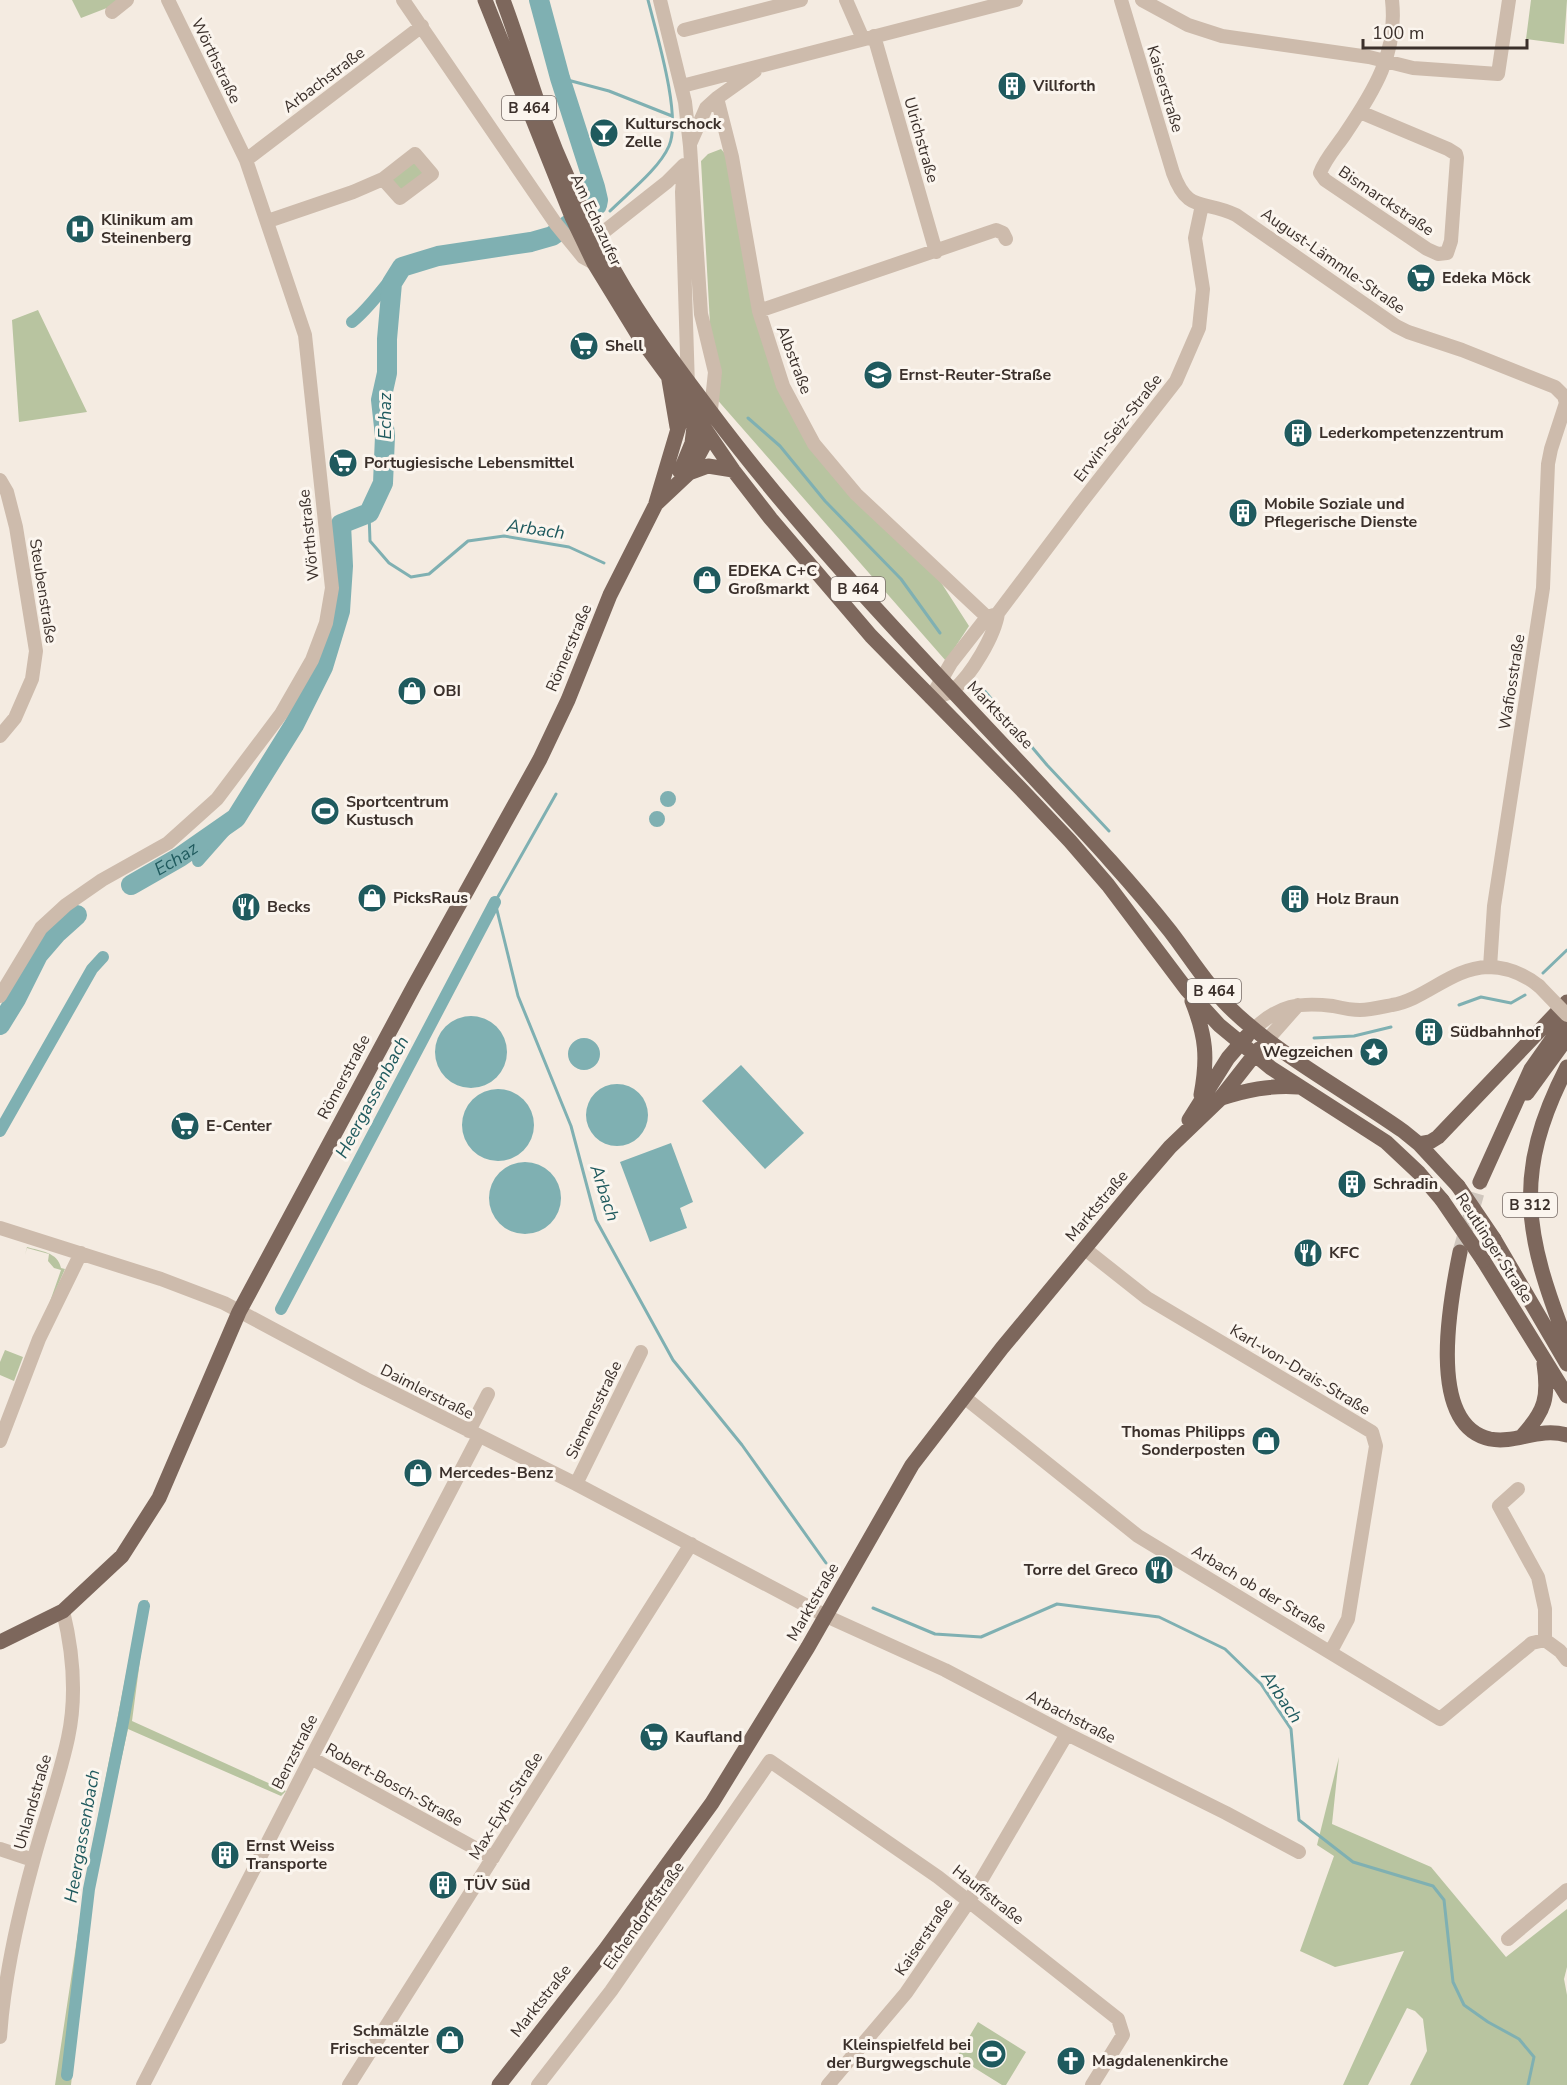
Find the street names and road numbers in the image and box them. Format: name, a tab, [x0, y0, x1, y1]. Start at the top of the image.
street label: Wörthstraße	[186, 15, 246, 107]
street label: Arbachstraße	[278, 42, 370, 118]
street label: Kaiserstraße	[1141, 43, 1189, 135]
street label: Ulrichstraße	[898, 95, 944, 185]
road number: B 464	[502, 96, 556, 120]
street label: Bismarckstraße	[1334, 161, 1438, 241]
street label: Am Echazufer	[565, 170, 627, 270]
street label: August-Lämmle-Straße	[1257, 203, 1409, 319]
street label: Albstraße	[771, 323, 817, 397]
street label: Erwin-Seiz-Straße	[1069, 369, 1167, 487]
street label: Wörthstraße	[293, 488, 325, 582]
street label: Steubenstraße	[24, 537, 62, 645]
road number: B 464	[831, 577, 885, 601]
street label: Römerstraße	[541, 601, 597, 695]
street label: Wafiosstraße	[1494, 633, 1530, 731]
street label: Marktstraße	[962, 676, 1038, 754]
road number: B 464	[1187, 979, 1241, 1003]
street label: Römerstraße	[312, 1031, 376, 1123]
street label: Marktstraße	[1061, 1166, 1133, 1246]
street label: Reutlinger Straße	[1450, 1189, 1538, 1307]
road number: B 312	[1503, 1193, 1557, 1217]
street label: Karl-von-Drais-Straße	[1226, 1319, 1374, 1421]
street label: Siemensstraße	[561, 1357, 627, 1463]
street label: Daimlerstraße	[376, 1359, 478, 1425]
street label: Arbach ob der Straße	[1187, 1540, 1331, 1638]
street label: Marktstraße	[782, 1559, 844, 1645]
street label: Arbachstraße	[1023, 1685, 1119, 1749]
street label: Benzstraße	[267, 1711, 323, 1793]
street label: Robert-Bosch-Straße	[321, 1738, 467, 1832]
street label: Max-Eyth-Straße	[464, 1748, 548, 1864]
street label: Uhlandstraße	[9, 1752, 57, 1852]
street label: Eichendorffstraße	[598, 1857, 690, 1975]
street label: Hauffstraße	[947, 1860, 1029, 1930]
street label: Kaiserstraße	[890, 1894, 958, 1980]
street label: Marktstraße	[506, 1960, 576, 2042]

